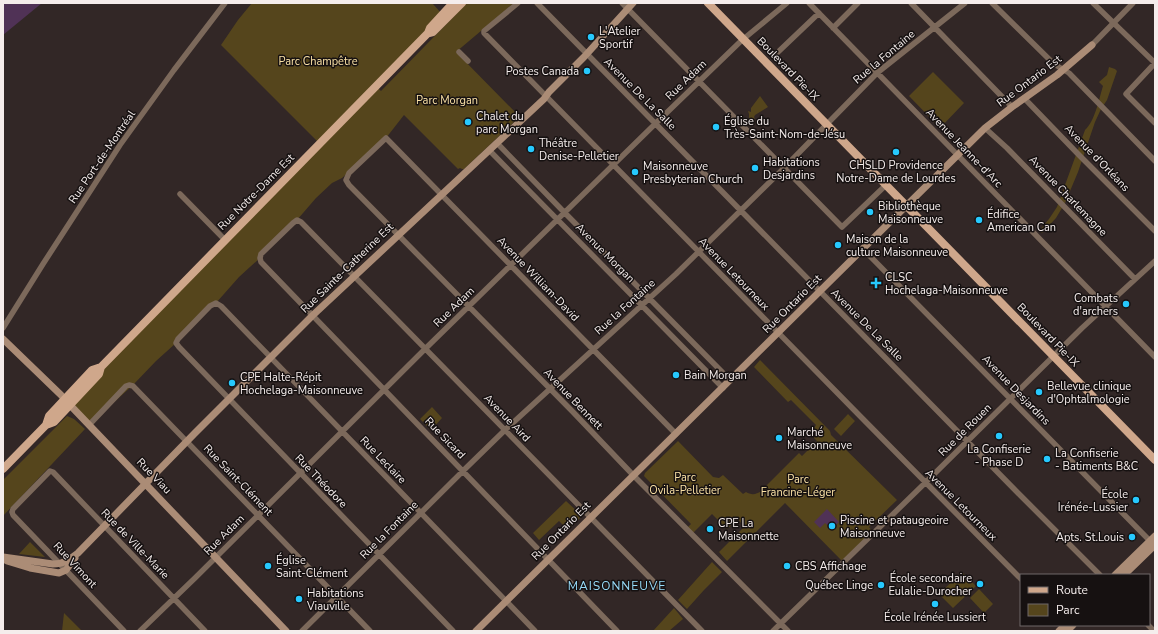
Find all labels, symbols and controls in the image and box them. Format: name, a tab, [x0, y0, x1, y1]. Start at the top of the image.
place label: L'Atelier Sportif	[599, 24, 641, 52]
street label: Rue la Fontaine	[850, 27, 918, 87]
marker: L'Atelier Sportif	[586, 32, 596, 42]
street label: Boulevard Pie-IX	[754, 34, 823, 105]
street label: Rue Ontario Est	[994, 52, 1065, 110]
park label: Parc Champêtre	[278, 54, 358, 69]
street label: Avenue De La Salle	[601, 55, 680, 134]
street label: Rue Adam	[662, 57, 710, 103]
place label: Postes Canada	[506, 64, 579, 79]
marker: Postes Canada	[582, 66, 592, 76]
park label: Parc Morgan	[416, 93, 478, 108]
street label: Avenue Jeanne-d'Arc	[922, 105, 1006, 191]
street label: Rue Port-de-Montréal	[65, 107, 139, 207]
place label: Chalet du parc Morgan	[476, 109, 538, 137]
place label: Église du Très-Saint-Nom-de-Jésu	[724, 113, 845, 142]
marker: Chalet du parc Morgan	[463, 117, 473, 127]
street label: Avenue d'Orléans	[1061, 121, 1133, 195]
marker: Église du Très-Saint-Nom-de-Jésu	[711, 122, 721, 132]
place label: Théâtre Denise-Pelletier	[539, 136, 619, 164]
marker: Théâtre Denise-Pelletier	[526, 144, 536, 154]
marker: CHSLD Providence Notre-Dame de Lourdes	[891, 147, 901, 157]
street label: Rue Notre-Dame Est	[215, 150, 298, 233]
street label: Avenue Charlemagne	[1026, 152, 1110, 240]
place label: Habitations Desjardins	[763, 155, 820, 183]
place label: CHSLD Providence Notre-Dame de Lourdes	[836, 158, 956, 186]
place label: Maisonneuve Presbyterian Church	[643, 159, 743, 187]
marker: Habitations Desjardins	[750, 163, 760, 173]
marker: Maisonneuve Presbyterian Church	[630, 167, 640, 177]
place label: Bibliothèque Maisonneuve	[878, 199, 943, 227]
place label: Édifice American Can	[987, 206, 1056, 235]
marker: Bibliothèque Maisonneuve	[865, 207, 875, 217]
marker: Édifice American Can	[974, 215, 984, 225]
street label: Rue Sainte-Catherine Est	[297, 219, 397, 316]
street label: Avenue Morgan	[572, 220, 638, 286]
place label: Maison de la culture Maisonneuve	[846, 232, 948, 260]
street label: Avenue William-David	[494, 233, 582, 325]
street label: Avenue Letourneux	[695, 234, 773, 314]
marker: Maison de la culture Maisonneuve	[833, 240, 843, 250]
place label: CLSC Hochelaga-Maisonneuve	[885, 270, 1008, 298]
street label: Rue Ontario Est	[759, 271, 825, 337]
street label: Rue la Fontaine	[592, 276, 659, 338]
marker: CLSC Hochelaga-Maisonneuve	[870, 277, 882, 289]
street label: Rue Adam	[430, 284, 478, 330]
street label: Avenue De La Salle	[828, 286, 907, 365]
place label: Combats d'archers	[1073, 291, 1118, 319]
marker: Combats d'archers	[1121, 299, 1131, 309]
street label: Boulevard Pie-IX	[1014, 300, 1083, 371]
street label: Avenue Desjardins	[979, 352, 1053, 428]
street label: Avenue Bennett	[540, 365, 606, 433]
place label: Bain Morgan	[684, 368, 747, 383]
place label: CPE Halte-Répit Hochelaga-Maisonneuve	[240, 370, 363, 398]
marker: Bain Morgan	[671, 370, 681, 380]
marker: CPE Halte-Répit Hochelaga-Maisonneuve	[227, 378, 237, 388]
place label: Bellevue clinique d'Ophtalmologie	[1047, 379, 1131, 407]
marker: Bellevue clinique d'Ophtalmologie	[1034, 387, 1044, 397]
street label: Avenue Aird	[480, 391, 534, 445]
street label: Rue de Rouen	[935, 400, 995, 460]
street label: Rue Sicard	[421, 414, 469, 462]
place label: Marché Maisonneuve	[787, 425, 852, 453]
marker: La Confiserie - Phase D	[994, 431, 1004, 441]
street label: Rue Leclaire	[357, 433, 409, 487]
marker: Marché Maisonneuve	[774, 433, 784, 443]
street label: Rue Saint-Clément	[200, 441, 276, 519]
place label: La Confiserie - Phase D	[967, 442, 1031, 470]
place label: La Confiserie - Batiments B&C	[1055, 446, 1138, 474]
street label: Rue Théodore	[292, 451, 351, 511]
marker: La Confiserie - Batiments B&C	[1042, 454, 1052, 464]
street label: Rue Viau	[133, 455, 175, 497]
street label: Avenue Letourneux	[922, 466, 1000, 544]
park label: Parc Ovila-Pelletier	[649, 470, 721, 498]
park label: Parc Francine-Léger	[761, 472, 835, 500]
place label: École Irénée-Lussier	[1058, 486, 1128, 515]
marker: École Irénée-Lussier	[1131, 495, 1141, 505]
street label: Rue la Fontaine	[357, 497, 422, 562]
street label: Rue Ontario Est	[528, 498, 594, 564]
street label: Rue de Ville-Marie	[98, 506, 172, 582]
street label: Rue Adam	[200, 511, 248, 559]
place label: Piscine et pataugeoire Maisonneuve	[840, 513, 949, 541]
place label: CPE La Maisonnette	[718, 516, 779, 544]
marker: Piscine et pataugeoire Maisonneuve	[827, 521, 837, 531]
marker: CPE La Maisonnette	[705, 524, 715, 534]
place label: Apts. St.Louis	[1056, 530, 1124, 545]
marker: Apts. St.Louis	[1127, 532, 1137, 542]
street label: Rue Vimont	[50, 539, 100, 591]
place label: Église Saint-Clément	[276, 552, 348, 581]
place label: CBS Affichage	[795, 559, 867, 574]
marker: Église Saint-Clément	[263, 561, 273, 571]
marker: CBS Affichage	[782, 561, 792, 571]
place label: École secondaire Eulalie-Durocher	[888, 570, 972, 599]
legend	[1020, 574, 1150, 626]
district label: MAISONNEUVE	[568, 578, 666, 594]
place label: Québec Linge	[805, 578, 873, 593]
marker: École secondaire Eulalie-Durocher	[975, 579, 985, 589]
marker: Québec Linge	[876, 580, 886, 590]
text: Route	[1056, 582, 1088, 598]
place label: Habitations Viauville	[306, 586, 364, 614]
marker: Habitations Viauville	[294, 594, 304, 604]
marker: École Irénée Lussiert	[930, 599, 940, 609]
text: Parc	[1056, 602, 1080, 618]
place label: École Irénée Lussiert	[884, 609, 986, 625]

